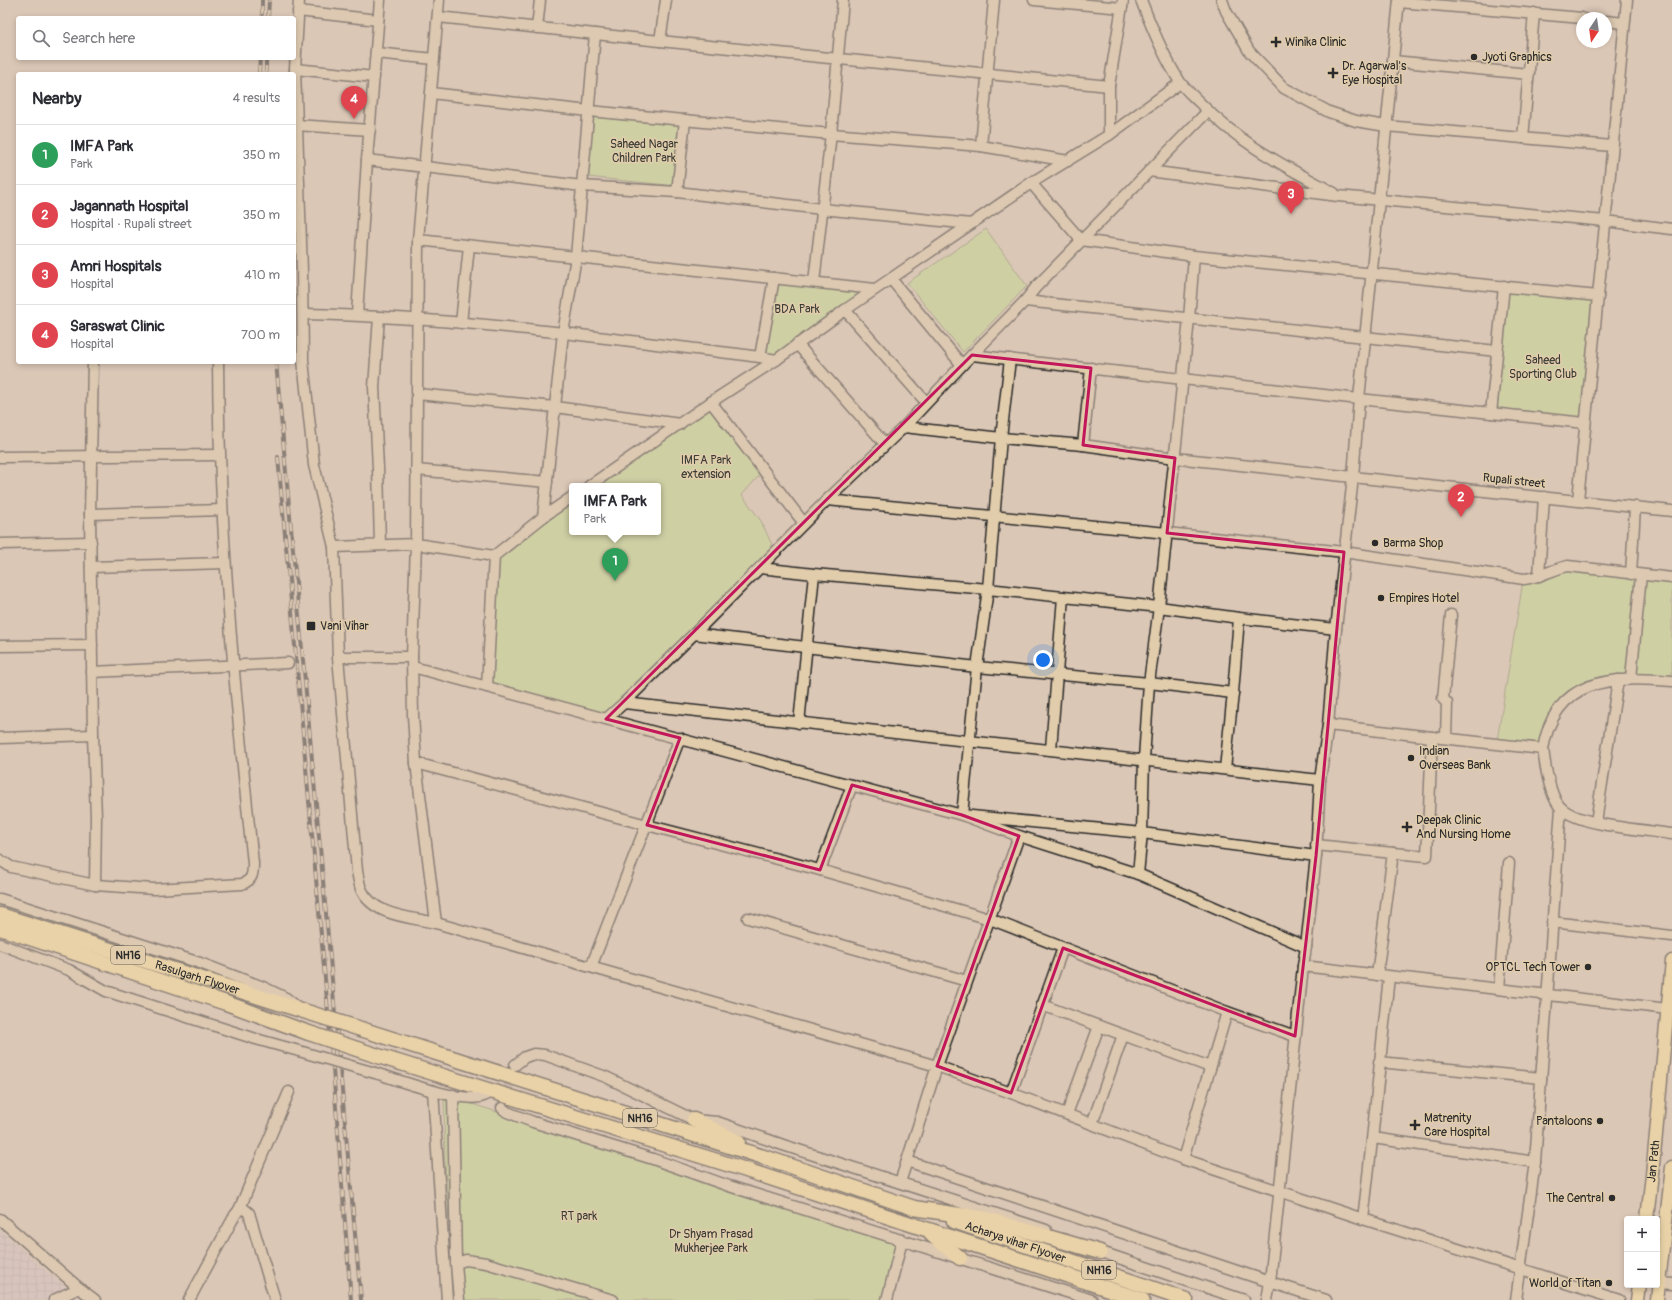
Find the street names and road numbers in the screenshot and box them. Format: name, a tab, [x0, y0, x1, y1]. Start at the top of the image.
street label: Rupali street	[1482, 470, 1546, 492]
road number: NH16	[111, 946, 145, 964]
street label: Rasulgarh Flyover	[153, 957, 242, 998]
road number: NH16	[623, 1109, 657, 1127]
street label: Jan Path	[1644, 1139, 1663, 1183]
street label: Acharya vihar Flyover	[963, 1218, 1069, 1266]
road number: NH16	[1082, 1261, 1116, 1279]

